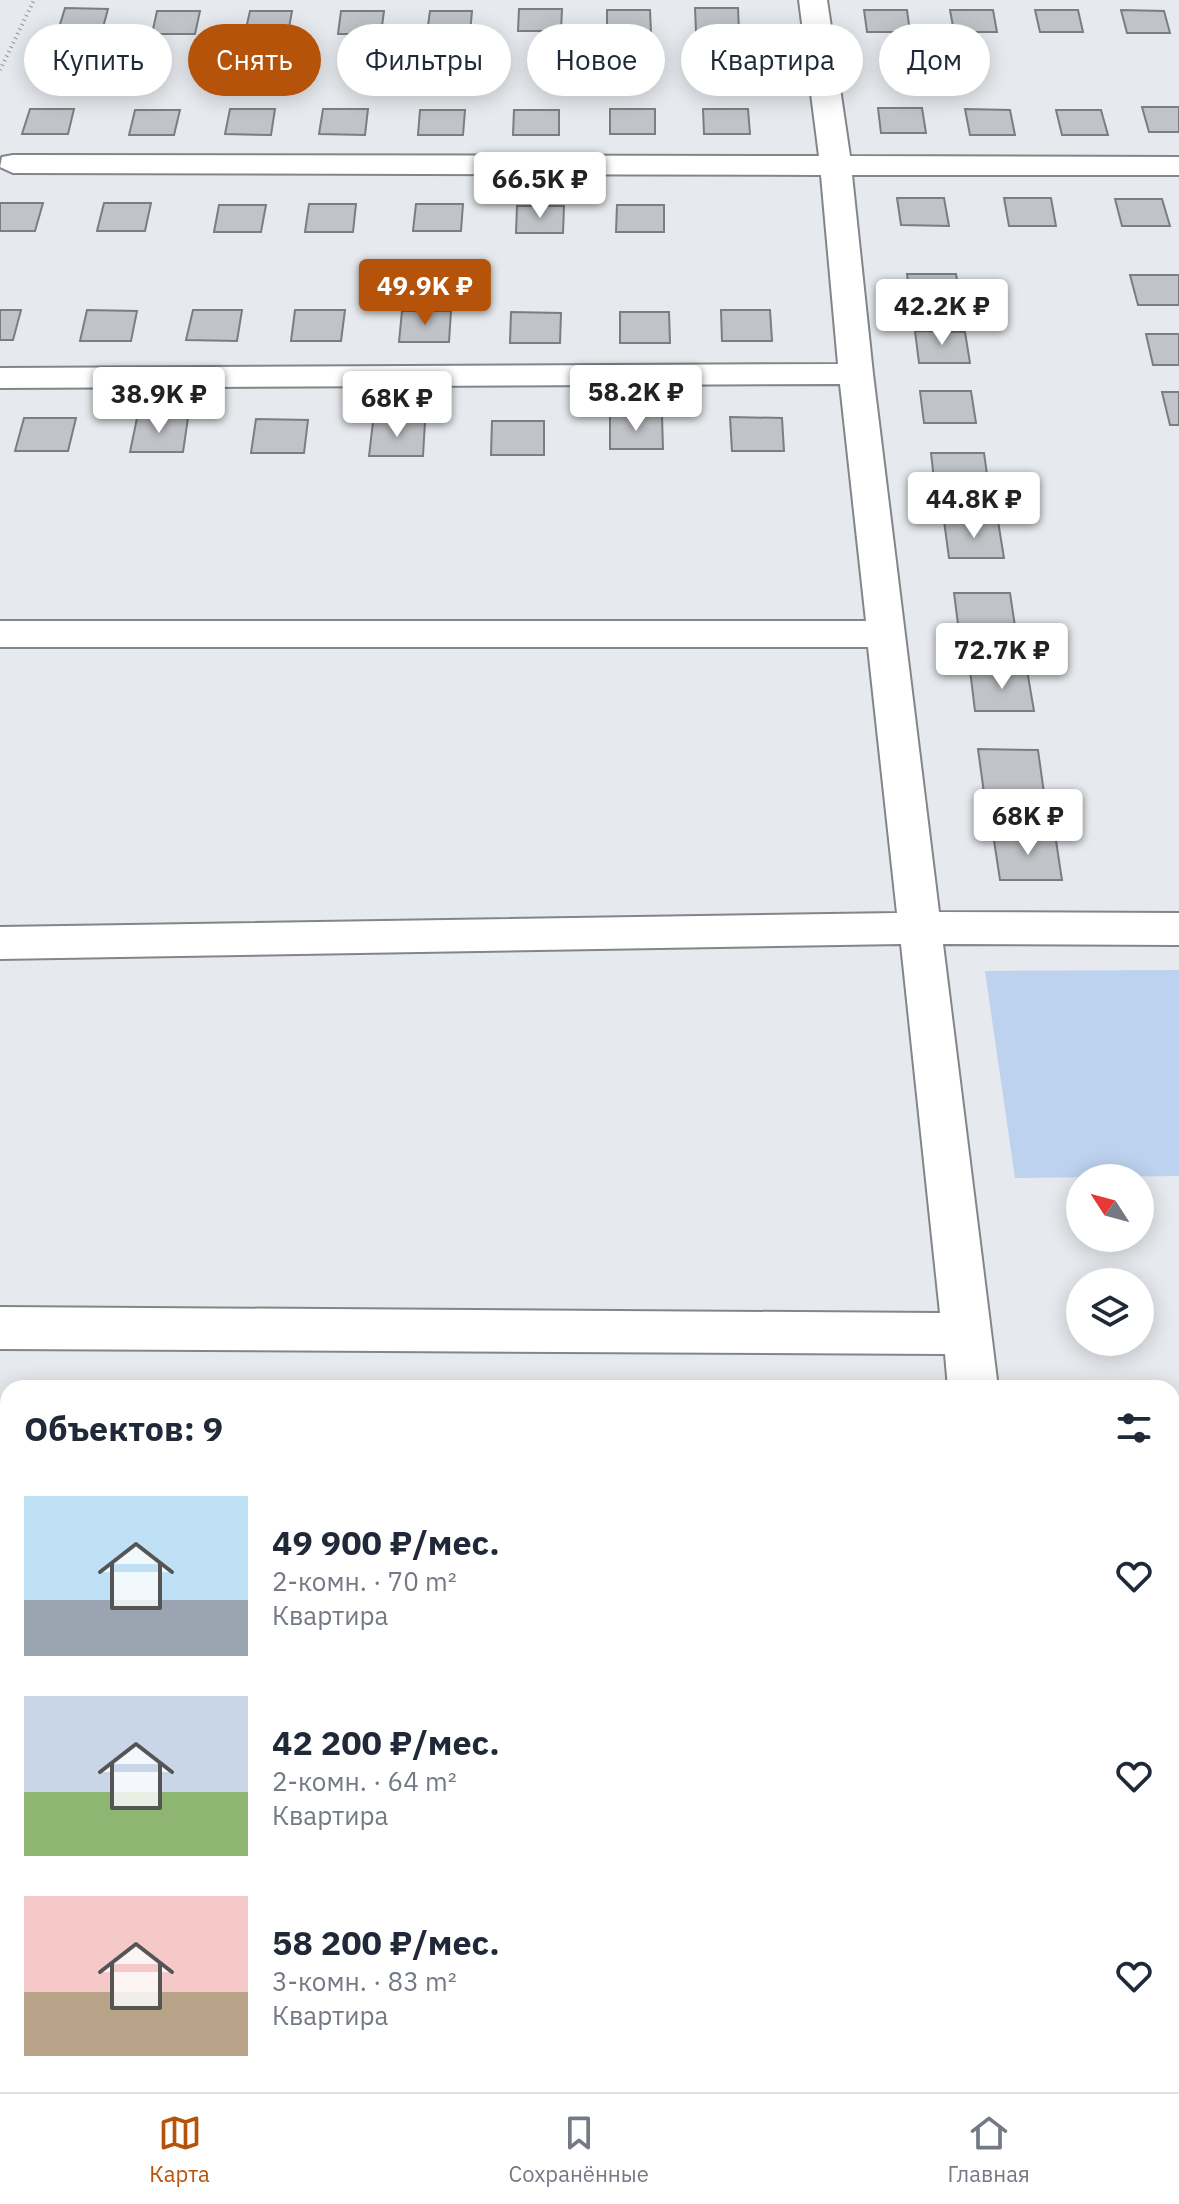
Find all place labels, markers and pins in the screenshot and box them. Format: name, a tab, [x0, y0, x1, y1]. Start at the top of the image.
pin: 66.5K ₽	[466, 152, 614, 220]
pin: 49.9K ₽	[351, 259, 499, 327]
pin: 42.2K ₽	[868, 279, 1016, 347]
pin: 58.2K ₽	[562, 365, 710, 433]
pin: 38.9K ₽	[85, 367, 233, 435]
pin: 68K ₽	[341, 371, 453, 439]
pin: 44.8K ₽	[900, 472, 1048, 540]
pin: 72.7K ₽	[928, 623, 1076, 691]
pin: 68K ₽	[972, 789, 1084, 857]

